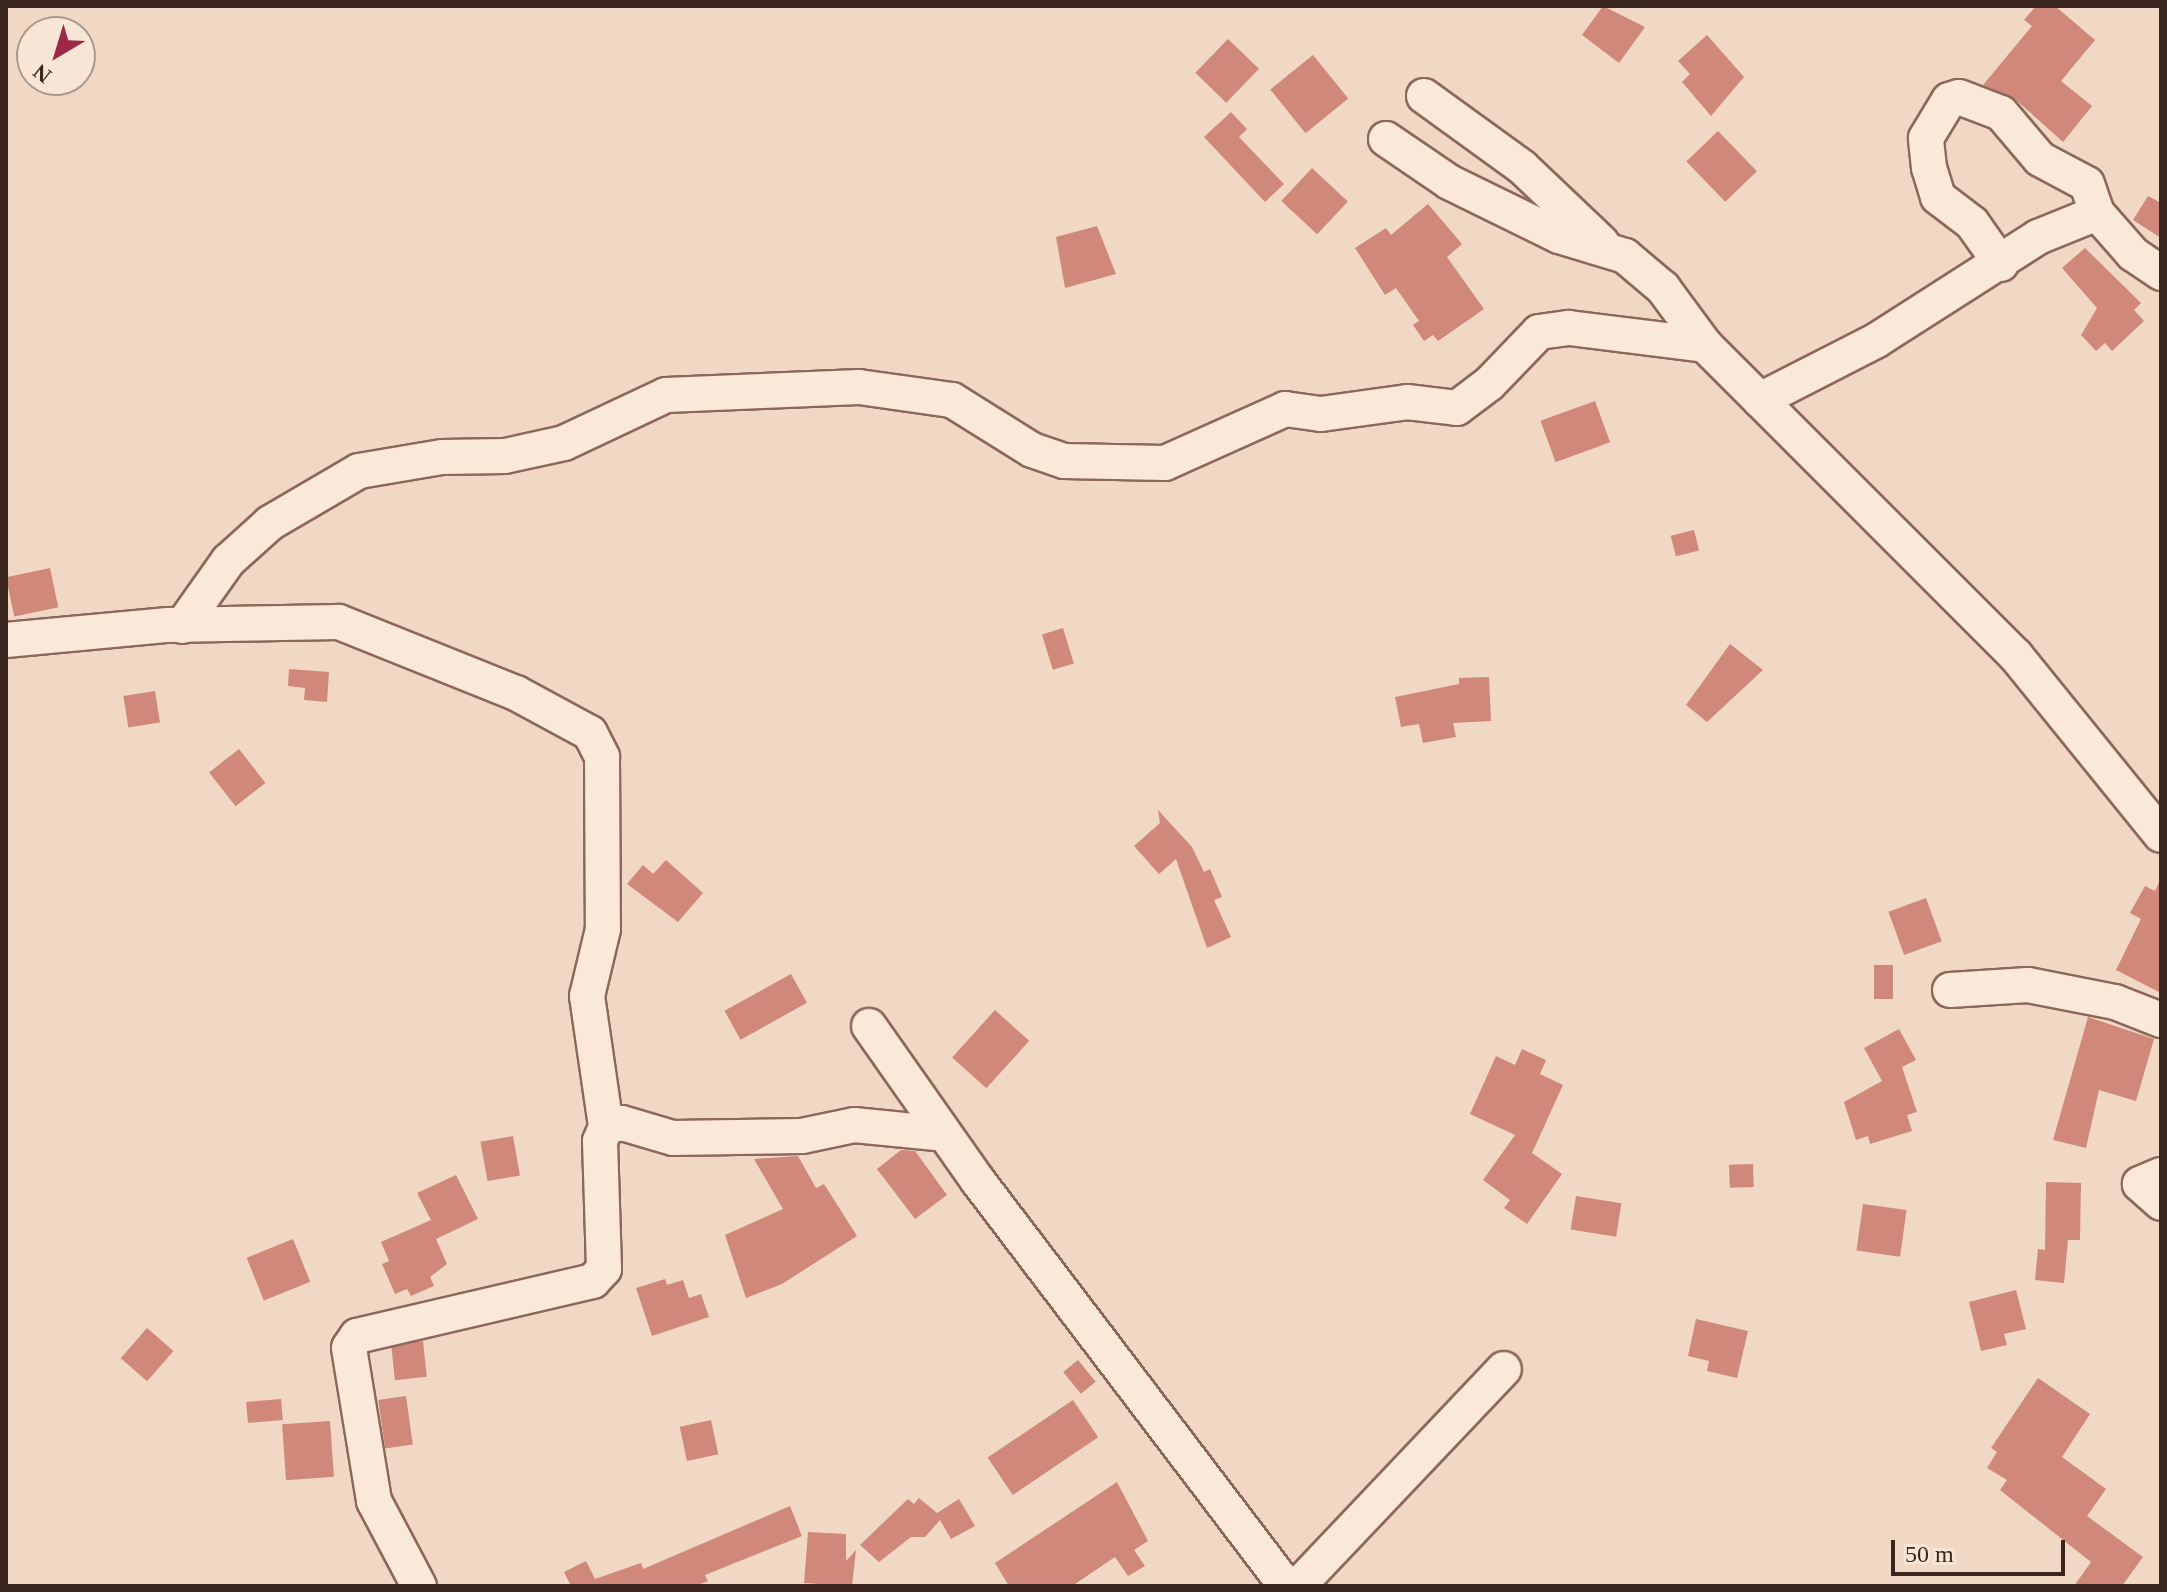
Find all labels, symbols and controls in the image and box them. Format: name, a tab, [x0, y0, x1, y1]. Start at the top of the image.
north arrow	[16, 16, 96, 96]
text: N	[28, 59, 56, 88]
scale bar	[1895, 1524, 2069, 1574]
text: 50 m	[1905, 1541, 1954, 1567]

